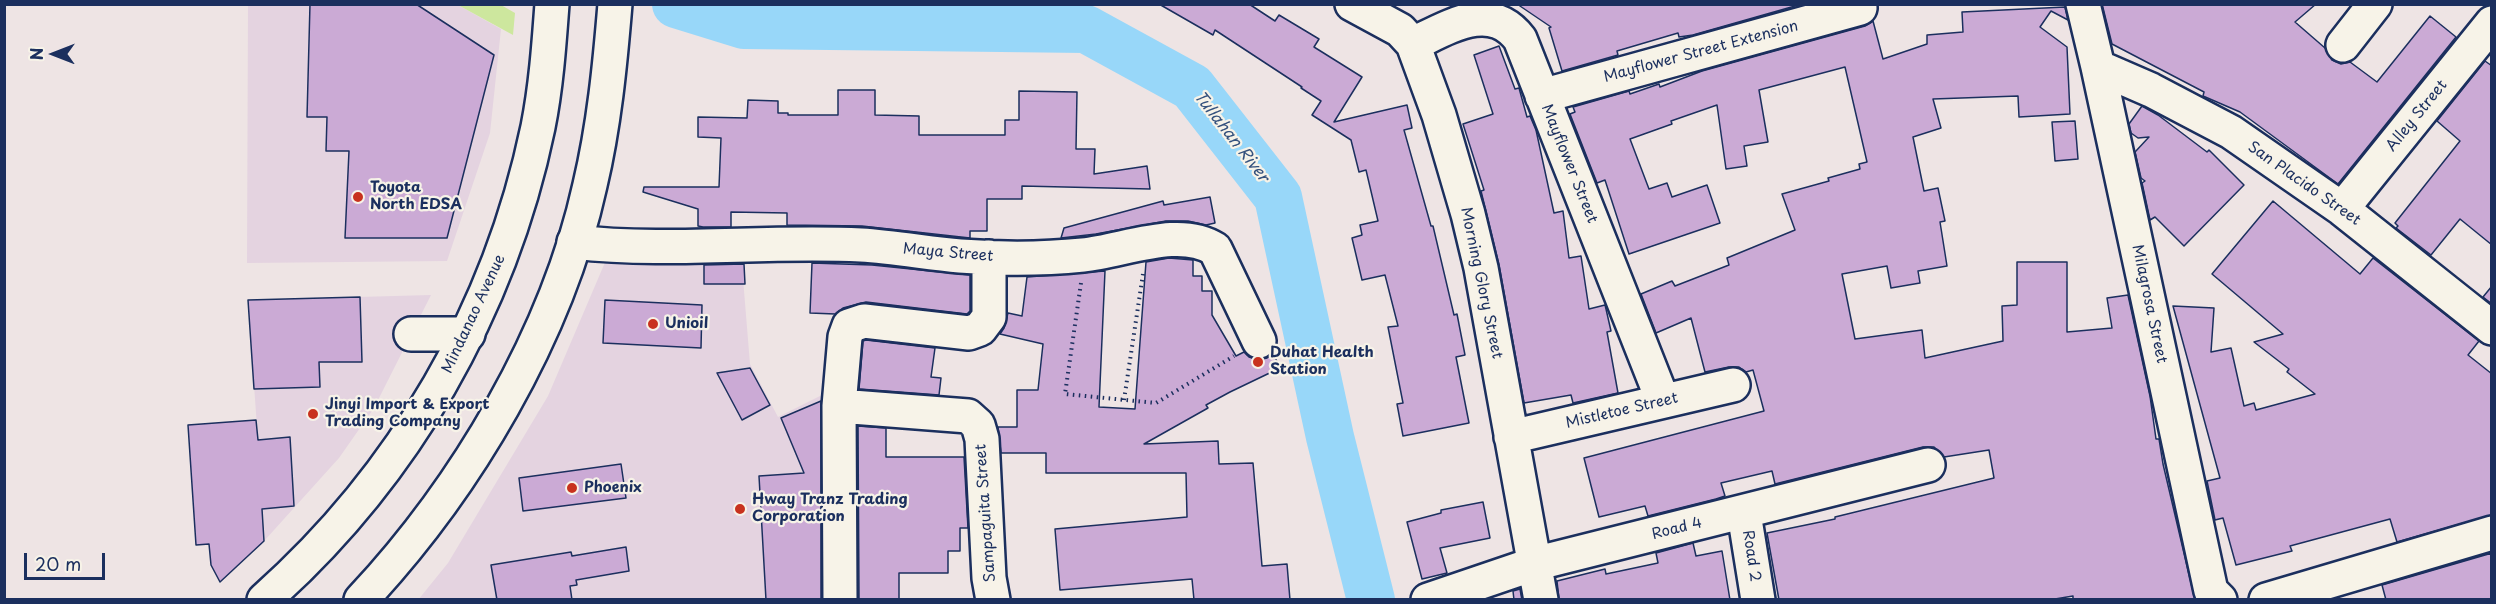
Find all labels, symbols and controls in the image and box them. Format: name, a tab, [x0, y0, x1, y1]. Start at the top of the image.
street label: Mayflower Street Extension	[1602, 17, 1800, 87]
north arrow	[24, 24, 84, 84]
text: N	[24, 48, 48, 60]
street label: Alley Street	[2383, 77, 2451, 155]
water label: Tullahan River	[1190, 88, 1272, 186]
street label: Mayflower Street	[1537, 102, 1601, 226]
street label: San Placido Street	[2244, 138, 2364, 230]
place label: Toyota North EDSA	[370, 179, 462, 214]
marker: Toyota North EDSA	[351, 190, 365, 204]
street label: Morning Glory Street	[1456, 206, 1506, 360]
street label: Maya Street	[902, 240, 994, 266]
street label: Milagrosa Street	[2128, 243, 2170, 365]
street label: Mindanao Avenue	[439, 252, 509, 376]
place label: Unioil	[665, 315, 708, 333]
marker: Unioil	[646, 317, 660, 331]
place label: Duhat Health Station	[1270, 344, 1374, 379]
marker: Duhat Health Station	[1251, 355, 1265, 369]
street label: Mistletoe Street	[1564, 389, 1680, 433]
place label: Jinyi Import & Export Trading Company	[325, 396, 489, 431]
marker: Jinyi Import & Export Trading Company	[306, 407, 320, 421]
street label: Sampaguita Street	[972, 443, 1000, 583]
place label: Phoenix	[584, 479, 642, 497]
marker: Phoenix	[565, 481, 579, 495]
place label: Hway Tranz Trading Corporation	[752, 491, 908, 526]
marker: Hway Tranz Trading Corporation	[733, 502, 747, 516]
street label: Road 4	[1650, 514, 1704, 544]
street label: Road 2	[1738, 529, 1764, 583]
scale bar	[27, 541, 108, 579]
text: 20 m	[35, 550, 81, 577]

